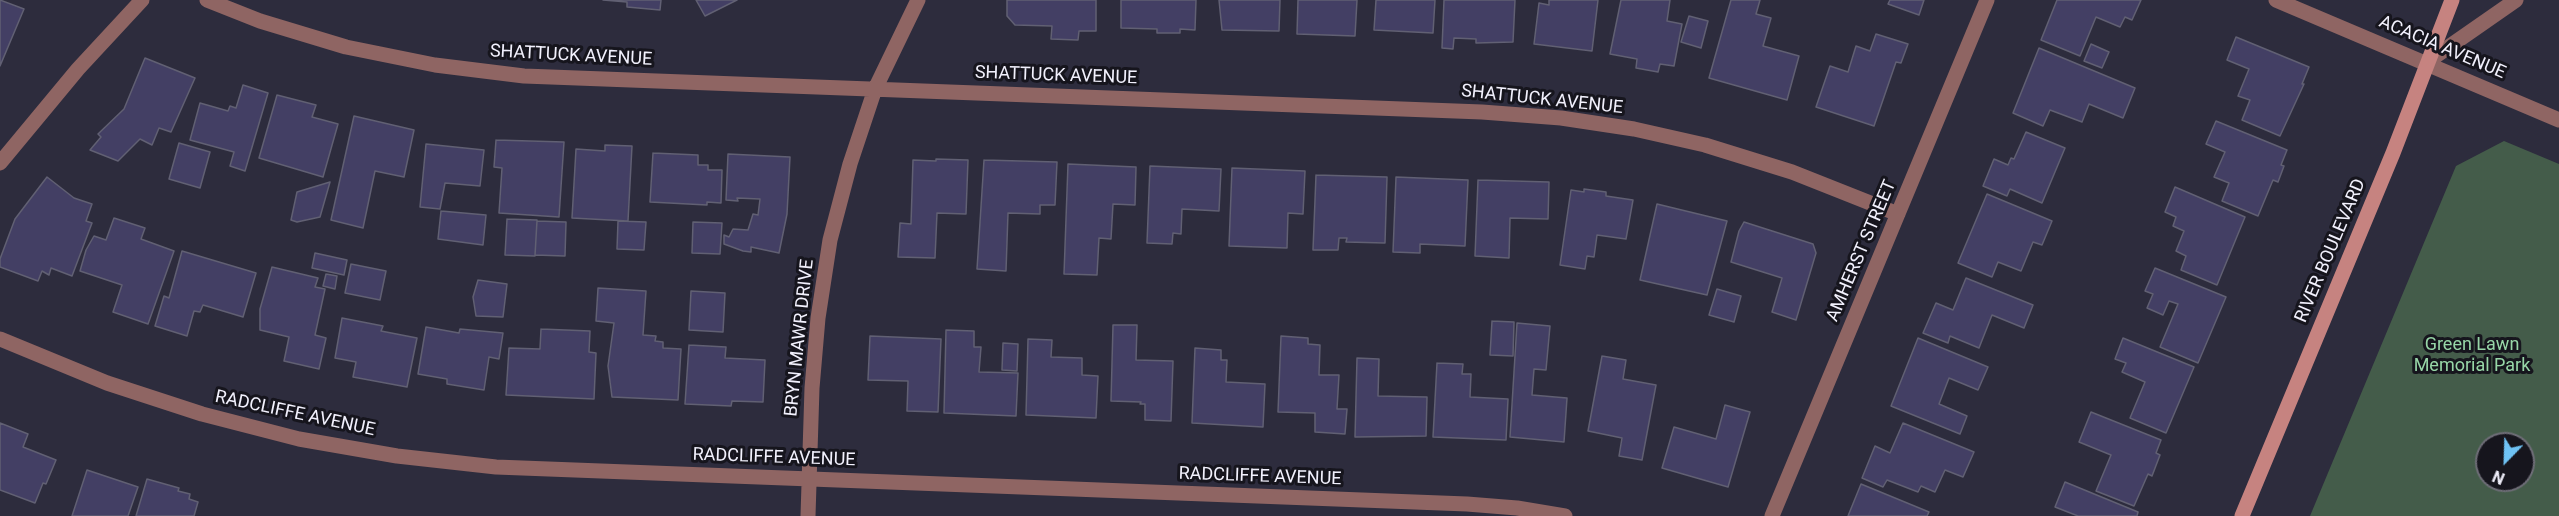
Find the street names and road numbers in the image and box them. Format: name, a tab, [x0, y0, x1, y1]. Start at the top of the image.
street label: ACACIA AVENUE	[2375, 12, 2509, 84]
street label: SHATTUCK AVENUE	[489, 41, 653, 71]
street label: SHATTUCK AVENUE	[974, 62, 1138, 90]
street label: SHATTUCK AVENUE	[1460, 81, 1624, 119]
street label: RIVER BOULEVARD	[2291, 176, 2371, 326]
street label: AMHERST STREET	[1822, 177, 1902, 325]
street label: BRYN MAWR DRIVE	[781, 258, 819, 418]
street label: RADCLIFFE AVENUE	[213, 386, 377, 442]
street label: RADCLIFFE AVENUE	[692, 444, 856, 472]
street label: RADCLIFFE AVENUE	[1178, 463, 1342, 491]

